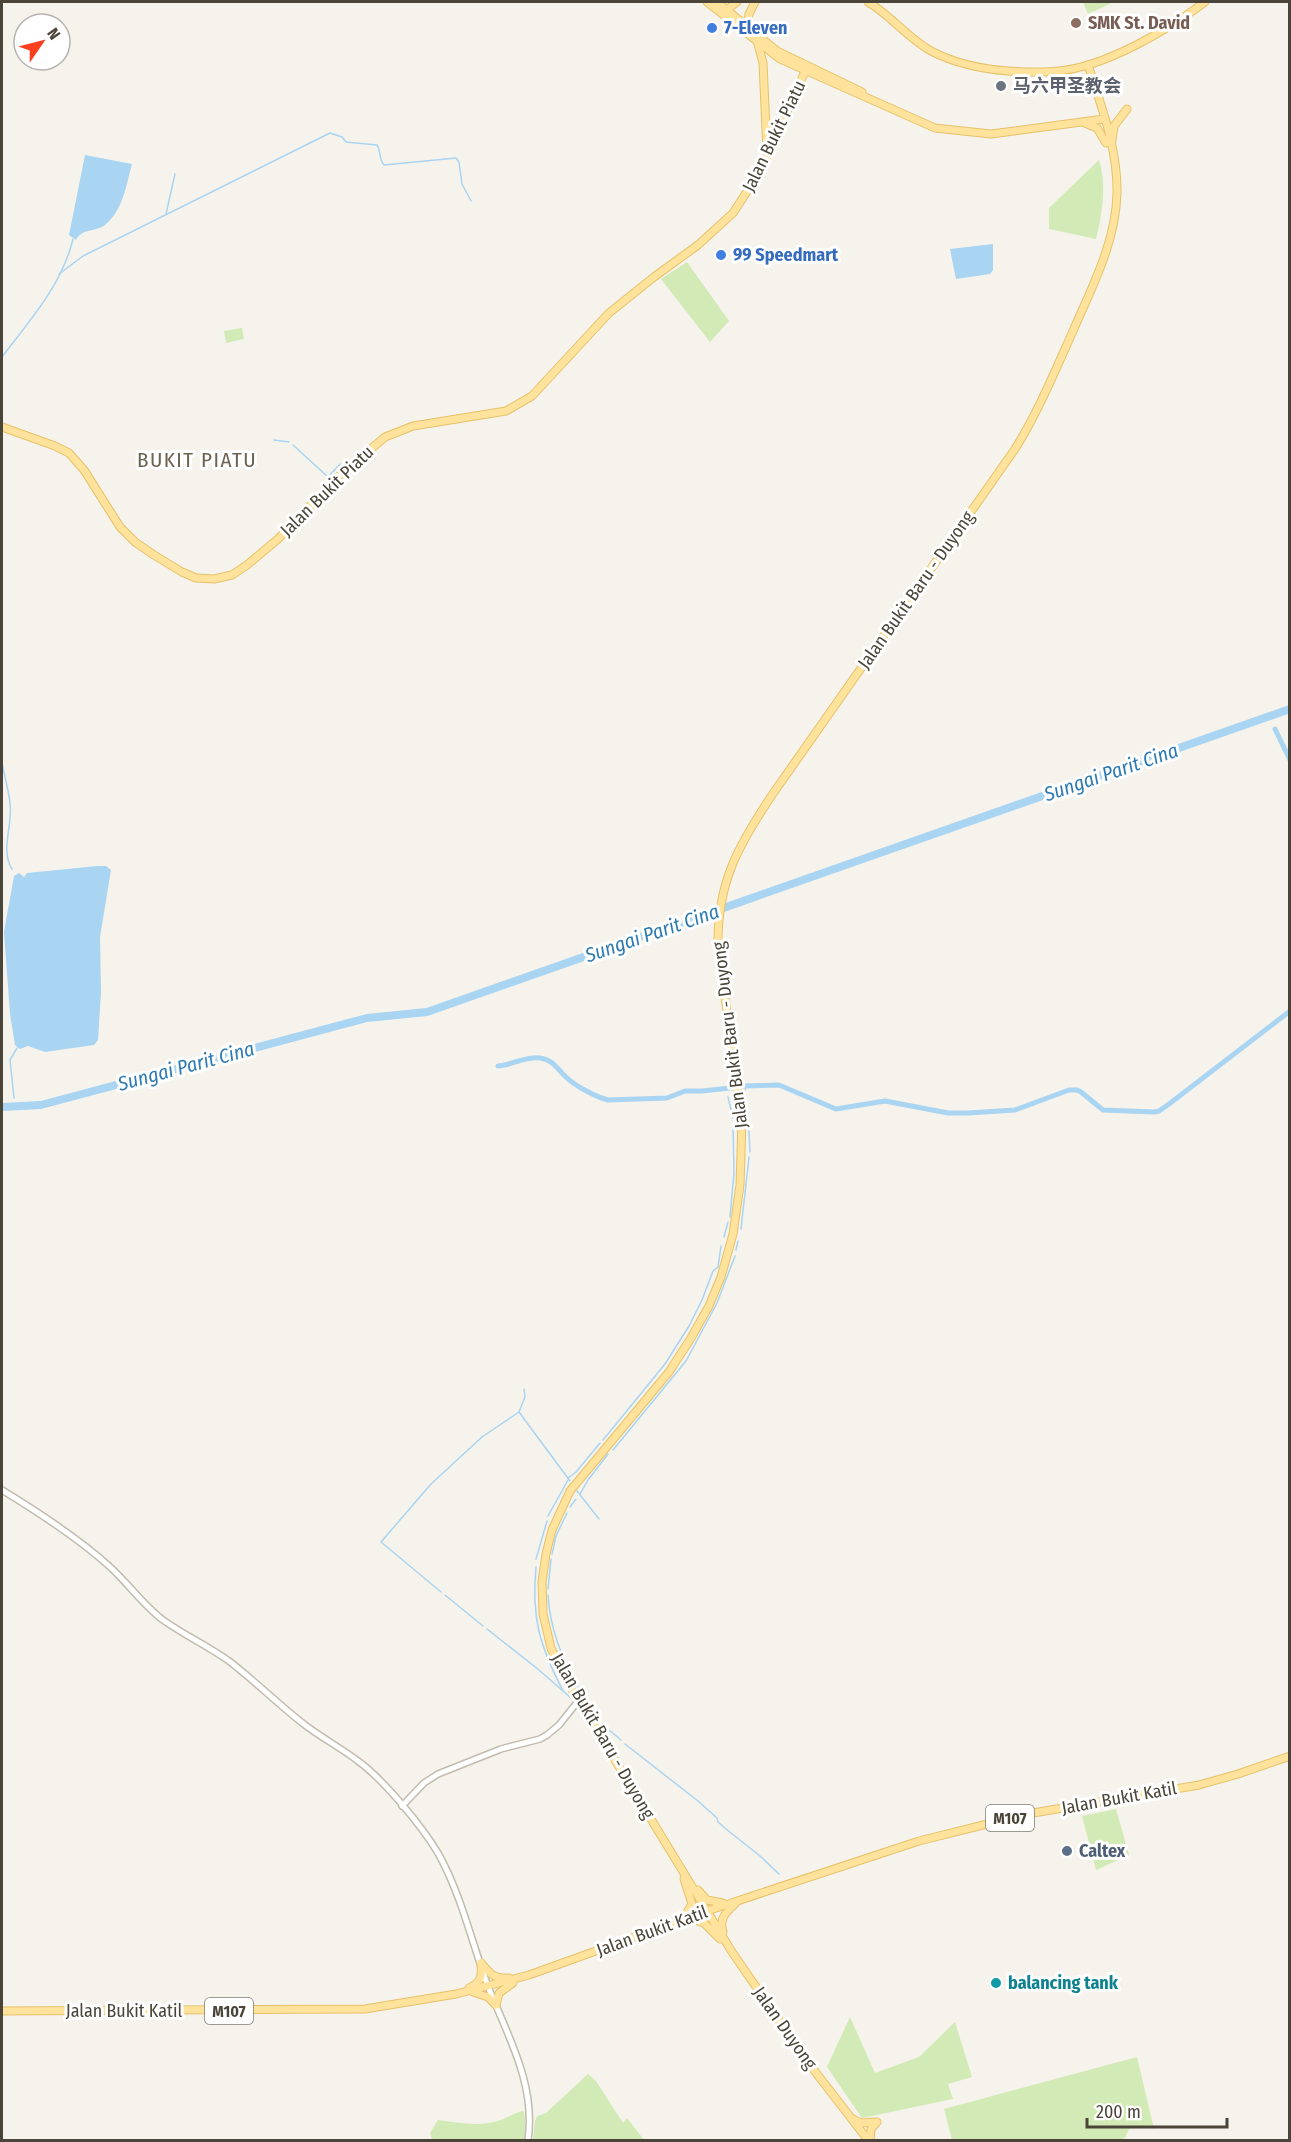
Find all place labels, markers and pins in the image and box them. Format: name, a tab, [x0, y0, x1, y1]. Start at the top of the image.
place label: SMK St. David	[1088, 12, 1190, 34]
marker: SMK St. David	[1069, 16, 1083, 30]
place label: 7-Eleven	[724, 17, 787, 39]
marker: 7-Eleven	[705, 21, 719, 35]
place label: 马六甲圣教会	[1013, 75, 1121, 97]
marker: 马六甲圣教会	[994, 79, 1008, 93]
place label: 99 Speedmart	[733, 244, 839, 266]
marker: 99 Speedmart	[714, 248, 728, 262]
place label: Caltex	[1079, 1840, 1126, 1862]
marker: Caltex	[1060, 1844, 1074, 1858]
place label: balancing tank	[1008, 1972, 1119, 1994]
marker: balancing tank	[989, 1976, 1003, 1990]

